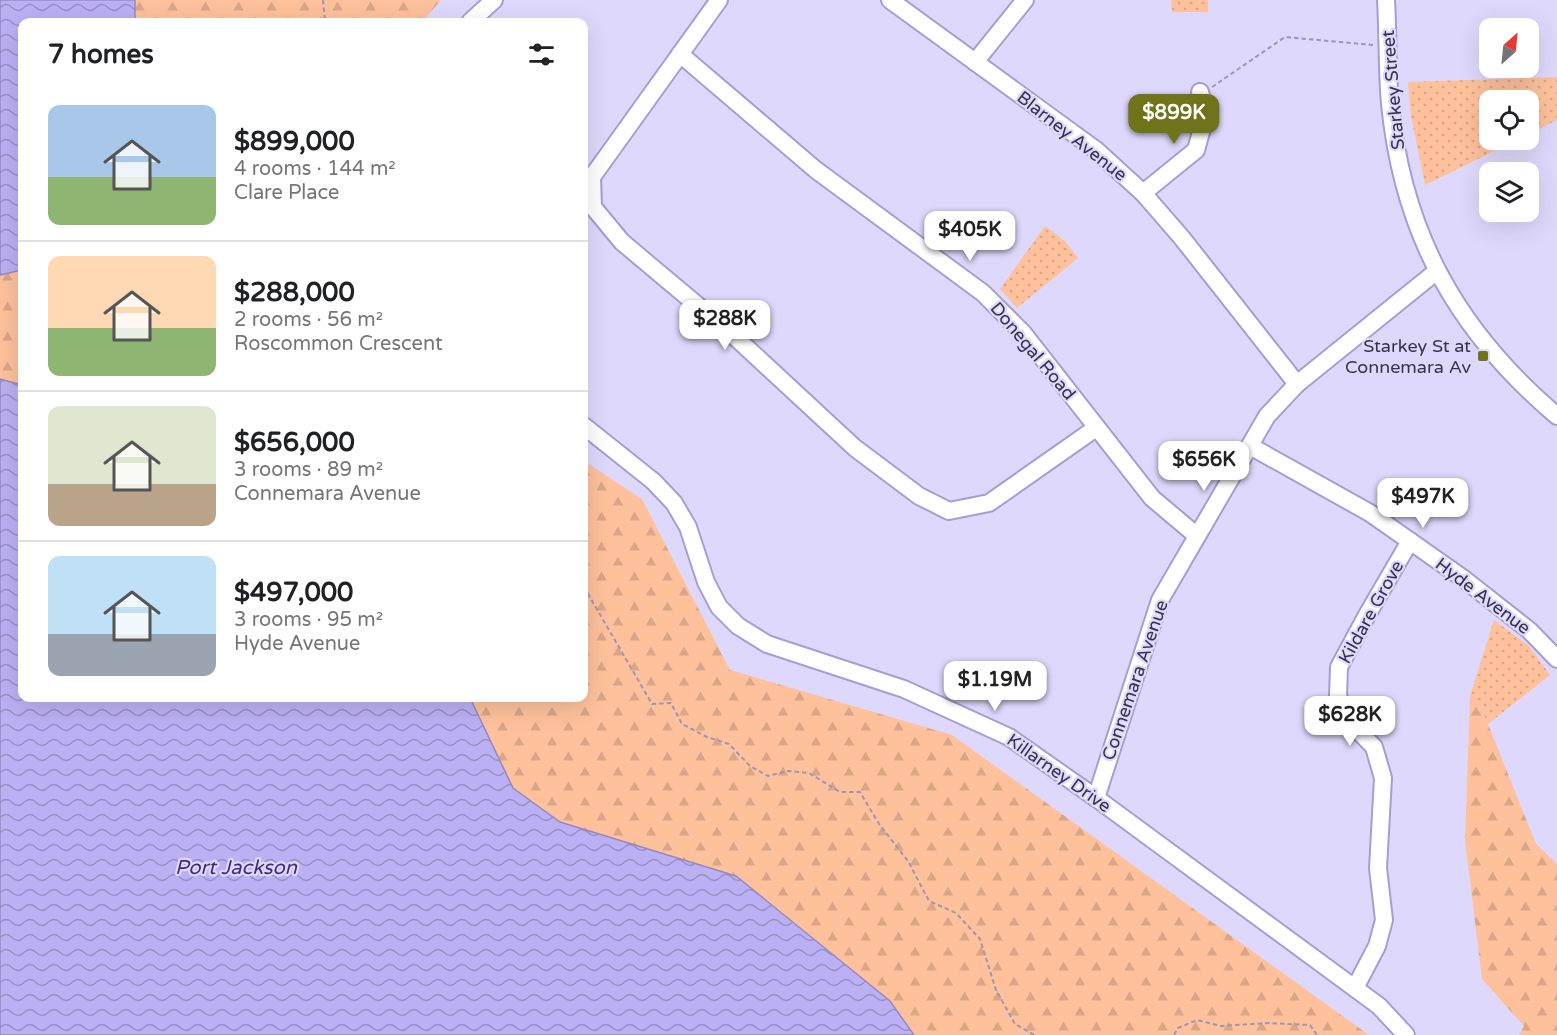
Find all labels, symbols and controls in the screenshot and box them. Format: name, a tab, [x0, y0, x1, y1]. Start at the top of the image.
north arrow	[1479, 18, 1539, 78]
map controls	[1479, 18, 1539, 222]
street label: Starkey Street	[1377, 29, 1409, 151]
icon: filters	[525, 38, 558, 71]
text: 7 homes	[48, 39, 154, 70]
street label: Blarney Avenue	[1013, 86, 1131, 186]
button: locate	[1479, 90, 1539, 150]
pin: $899K	[1132, 94, 1216, 145]
text: $899K	[1142, 101, 1206, 125]
text: $899,000	[234, 126, 355, 157]
icon: home	[96, 129, 168, 201]
text: 4 rooms · 144 m²	[234, 157, 396, 181]
button: layers	[1479, 162, 1539, 222]
text: Clare Place	[234, 181, 339, 205]
pin: $405K	[928, 211, 1012, 262]
text: $405K	[938, 218, 1002, 242]
text: $288,000	[234, 277, 355, 308]
icon: home	[96, 280, 168, 352]
street label: Donegal Road	[986, 298, 1080, 404]
pin: $288K	[683, 300, 767, 351]
text: $288K	[693, 307, 757, 331]
text: 2 rooms · 56 m²	[234, 308, 383, 332]
text: Roscommon Crescent	[234, 332, 443, 356]
place label: Starkey St at Connemara Av	[1345, 335, 1471, 378]
marker: Starkey St at Connemara Av	[1476, 349, 1490, 363]
text: $656,000	[234, 427, 355, 458]
icon: home	[96, 430, 168, 502]
pin: $656K	[1162, 441, 1246, 492]
text: $656K	[1172, 448, 1236, 472]
text: 3 rooms · 89 m²	[234, 458, 383, 482]
pin: $497K	[1381, 478, 1465, 529]
text: Connemara Avenue	[234, 482, 421, 506]
text: $497K	[1391, 485, 1455, 509]
street label: Hyde Avenue	[1431, 553, 1535, 639]
street label: Kildare Grove	[1334, 557, 1408, 667]
text: $497,000	[234, 577, 353, 608]
icon: home	[96, 580, 168, 652]
street label: Connemara Avenue	[1097, 597, 1173, 763]
text: 3 rooms · 95 m²	[234, 608, 383, 632]
text: Hyde Avenue	[234, 632, 360, 656]
pin: $1.19M	[946, 661, 1044, 712]
text: $1.19M	[958, 668, 1032, 692]
pin: $628K	[1308, 696, 1392, 747]
text: $628K	[1318, 703, 1382, 727]
street label: Killarney Drive	[1003, 729, 1115, 817]
water label: Port Jackson	[175, 856, 298, 880]

